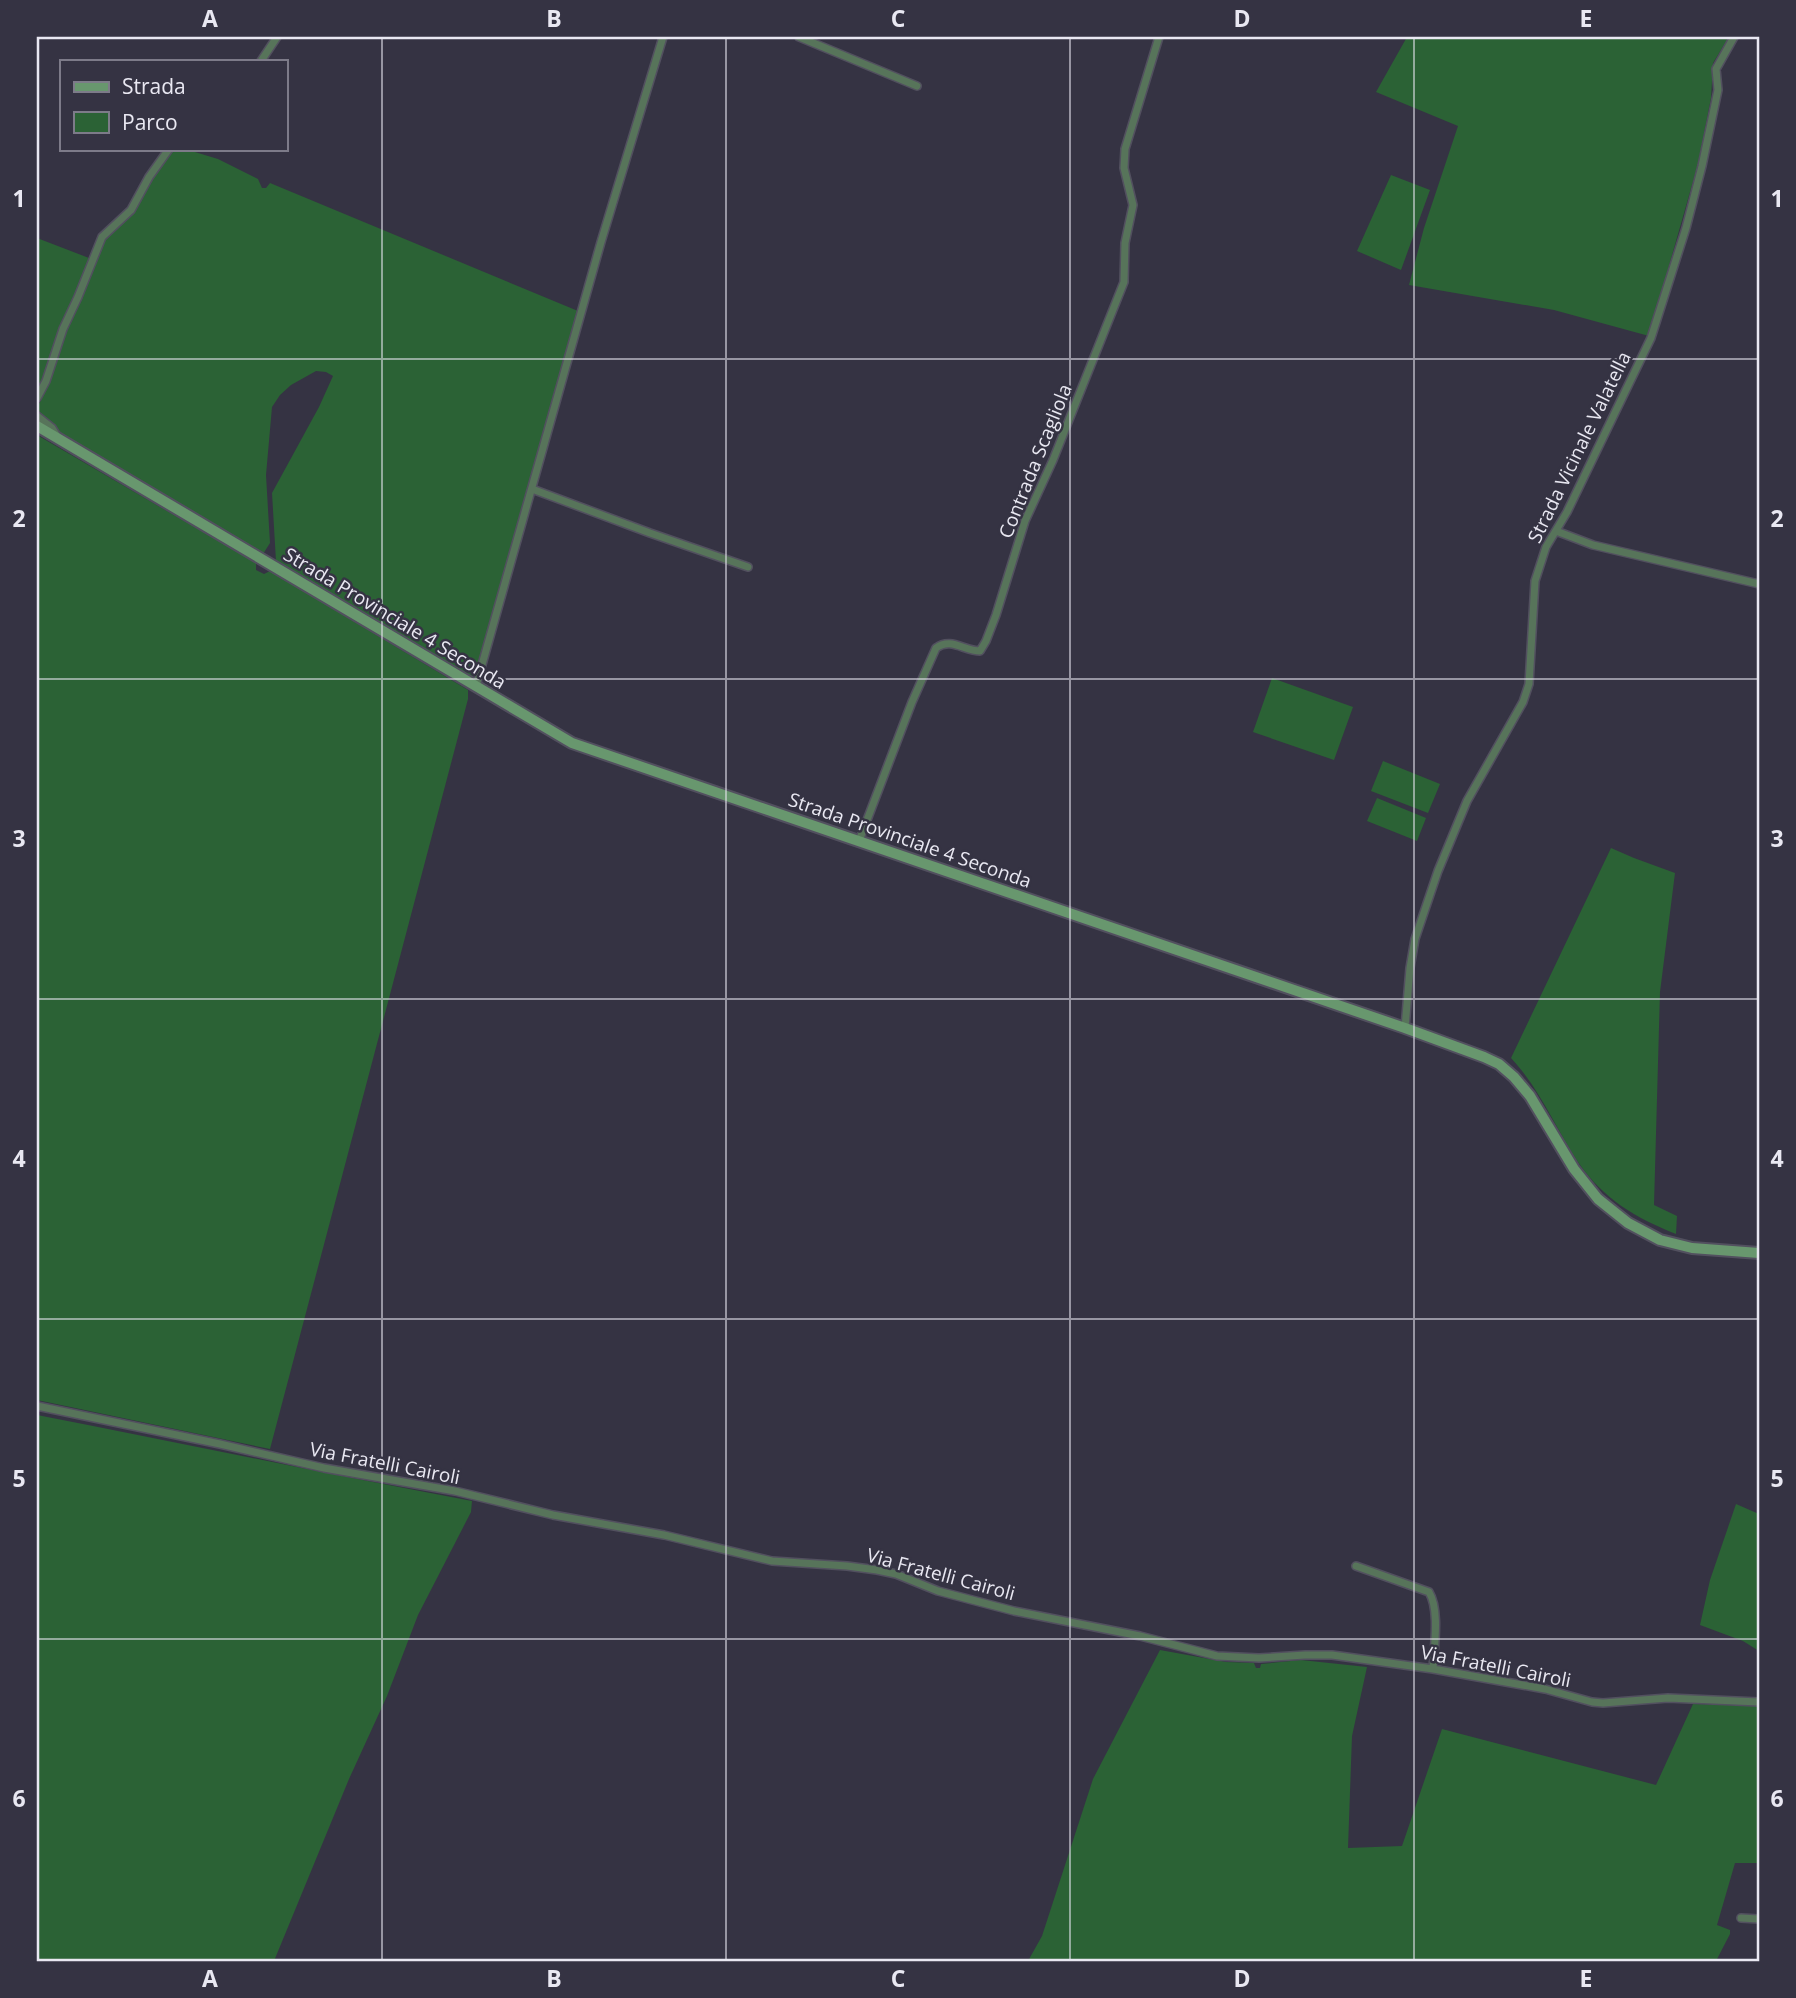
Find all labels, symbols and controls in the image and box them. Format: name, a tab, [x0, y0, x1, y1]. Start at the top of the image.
text: A	[202, 2, 218, 34]
text: B	[546, 2, 562, 34]
text: C	[891, 2, 905, 34]
text: D	[1233, 2, 1251, 34]
text: E	[1580, 2, 1592, 34]
legend	[60, 60, 287, 150]
text: Strada	[122, 72, 186, 100]
text: Parco	[122, 108, 178, 136]
text: 1	[12, 182, 26, 214]
text: 1	[1770, 182, 1784, 214]
street label: Strada Vicinale Valatella	[1521, 347, 1637, 547]
street label: Contrada Scagliola	[992, 380, 1078, 542]
text: 2	[12, 502, 26, 534]
text: 2	[1770, 502, 1784, 534]
street label: Strada Provinciale 4 Seconda	[279, 541, 511, 695]
street label: Strada Provinciale 4 Seconda	[785, 786, 1035, 894]
text: 3	[12, 822, 26, 854]
text: 3	[1770, 822, 1784, 854]
text: 4	[12, 1142, 26, 1174]
text: 4	[1770, 1142, 1784, 1174]
street label: Via Fratelli Cairoli	[308, 1436, 462, 1490]
text: 5	[12, 1462, 26, 1494]
text: 5	[1770, 1462, 1784, 1494]
street label: Via Fratelli Cairoli	[864, 1542, 1018, 1606]
street label: Via Fratelli Cairoli	[1419, 1639, 1573, 1693]
text: 6	[12, 1782, 26, 1814]
text: 6	[1770, 1782, 1784, 1814]
text: A	[202, 1962, 218, 1994]
text: B	[546, 1962, 562, 1994]
text: C	[891, 1962, 905, 1994]
text: D	[1233, 1962, 1251, 1994]
text: E	[1580, 1962, 1592, 1994]

